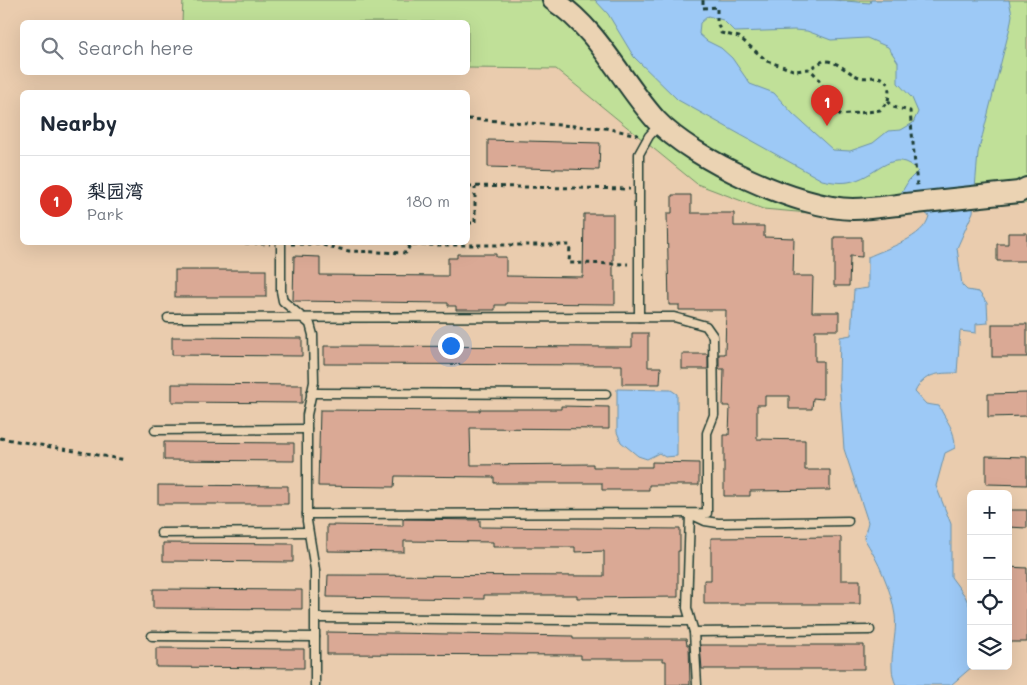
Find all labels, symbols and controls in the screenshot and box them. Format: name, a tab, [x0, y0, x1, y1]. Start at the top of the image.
search box	[20, 20, 470, 75]
icon: search	[38, 34, 66, 62]
text: Search here	[78, 35, 194, 60]
pin: 1	[811, 85, 843, 126]
text: Nearby	[40, 109, 117, 136]
text: 梨园湾	[87, 178, 144, 203]
text: 1	[52, 190, 60, 211]
text: 180 m	[405, 190, 450, 211]
text: Park	[87, 203, 123, 224]
your location	[438, 333, 464, 359]
map controls	[967, 490, 1012, 670]
button: +	[967, 490, 1012, 535]
button: −	[967, 535, 1012, 580]
button: locate	[967, 580, 1012, 625]
button: layers	[967, 625, 1012, 670]

